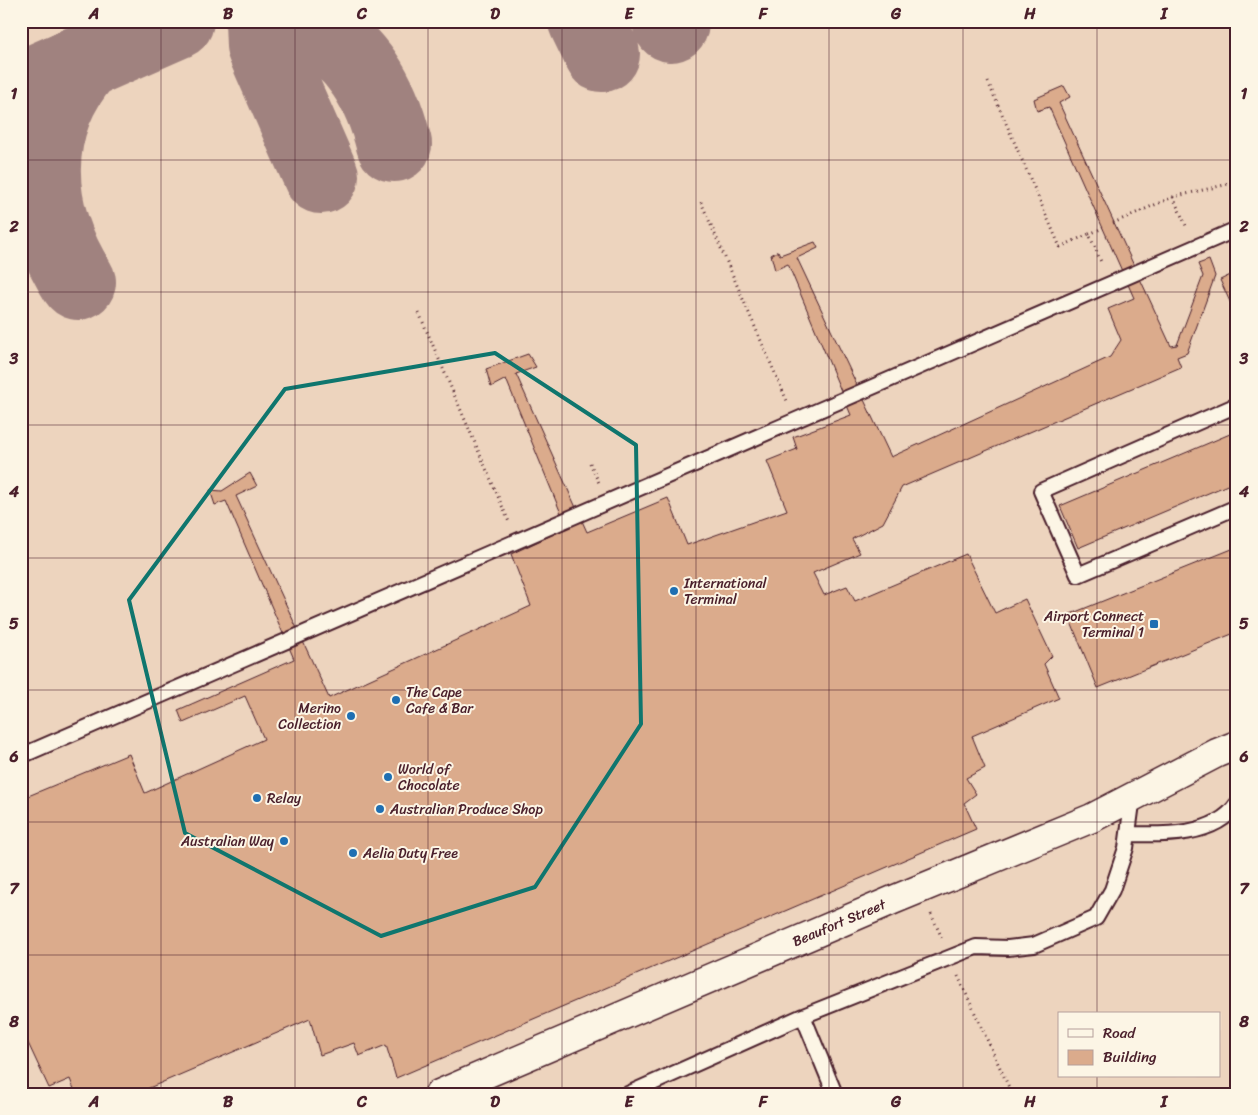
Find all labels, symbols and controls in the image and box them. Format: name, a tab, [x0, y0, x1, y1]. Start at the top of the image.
text: A	[88, 0, 99, 28]
text: B	[223, 0, 234, 28]
text: C	[356, 0, 368, 28]
text: D	[490, 0, 500, 28]
text: E	[625, 0, 635, 28]
text: F	[758, 0, 769, 28]
text: G	[890, 0, 902, 28]
text: H	[1023, 0, 1036, 28]
text: I	[1160, 0, 1169, 28]
text: 1	[11, 79, 18, 108]
text: 1	[1241, 79, 1248, 108]
text: 2	[8, 212, 19, 241]
text: 2	[1238, 212, 1249, 241]
text: 3	[9, 344, 19, 373]
text: 3	[1239, 344, 1249, 373]
text: 4	[8, 477, 19, 506]
text: 4	[1238, 477, 1249, 506]
place label: International Terminal	[683, 571, 767, 612]
marker: International Terminal	[668, 585, 680, 597]
place label: Airport Connect Terminal 1	[1043, 604, 1144, 645]
text: 5	[9, 609, 19, 638]
text: 5	[1239, 609, 1249, 638]
marker: Airport Connect Terminal 1	[1148, 618, 1160, 630]
place label: The Cape Cafe & Bar	[406, 680, 474, 721]
marker: The Cape Cafe & Bar	[390, 694, 402, 706]
place label: Merino Collection	[278, 696, 341, 737]
marker: Merino Collection	[345, 710, 357, 722]
text: 6	[8, 742, 19, 771]
text: 6	[1238, 742, 1249, 771]
place label: World of Chocolate	[398, 757, 460, 798]
marker: World of Chocolate	[382, 771, 394, 783]
place label: Relay	[267, 786, 302, 811]
marker: Relay	[251, 792, 263, 804]
place label: Australian Produce Shop	[389, 797, 543, 822]
marker: Australian Produce Shop	[374, 803, 386, 815]
place label: Australian Way	[180, 829, 275, 854]
marker: Australian Way	[278, 835, 290, 847]
place label: Aelia Duty Free	[362, 841, 458, 866]
marker: Aelia Duty Free	[347, 847, 359, 859]
text: 7	[9, 874, 20, 903]
text: 7	[1239, 874, 1250, 903]
street label: Beaufort Street	[788, 892, 891, 954]
text: 8	[8, 1007, 19, 1036]
text: 8	[1238, 1007, 1249, 1036]
legend	[1058, 1012, 1220, 1078]
text: Road	[1103, 1020, 1136, 1046]
text: Building	[1103, 1044, 1157, 1070]
text: A	[88, 1087, 99, 1115]
text: B	[223, 1087, 234, 1115]
text: C	[356, 1087, 368, 1115]
text: D	[490, 1087, 500, 1115]
text: E	[625, 1087, 635, 1115]
text: F	[758, 1087, 769, 1115]
text: G	[890, 1087, 902, 1115]
text: H	[1023, 1087, 1036, 1115]
text: I	[1160, 1087, 1169, 1115]

